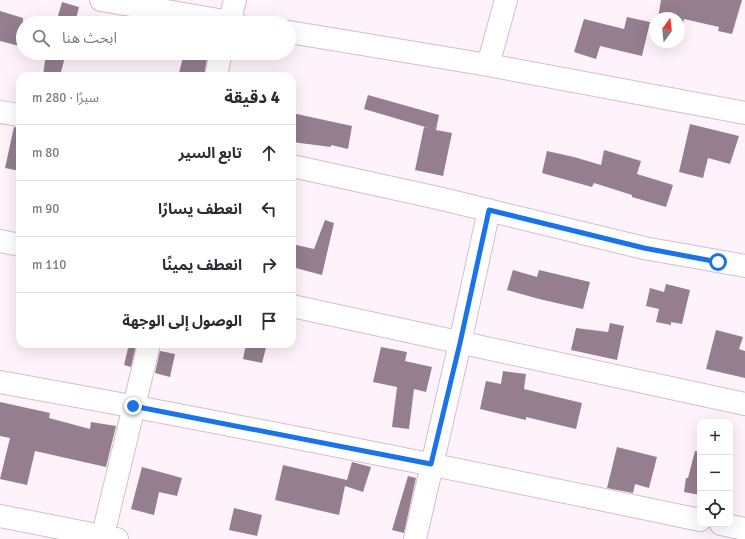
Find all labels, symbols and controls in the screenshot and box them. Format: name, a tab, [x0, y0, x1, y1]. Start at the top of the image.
north arrow	[649, 12, 685, 48]
search box	[16, 16, 296, 60]
icon: search	[30, 27, 52, 49]
text: ابحث هنا	[62, 29, 117, 47]
text: 4 دقيقة	[224, 87, 280, 108]
text: سيرًا · 280 m	[32, 90, 99, 106]
icon: ahead	[258, 142, 280, 164]
text: تابع السير	[179, 144, 242, 162]
text: 80 m	[32, 145, 59, 161]
icon: left	[258, 198, 280, 220]
text: انعطف يسارًا	[158, 200, 242, 218]
text: 90 m	[32, 201, 59, 217]
route start	[709, 253, 727, 271]
icon: right	[258, 254, 280, 276]
text: انعطف يمينًا	[162, 256, 242, 274]
text: 110 m	[32, 257, 66, 273]
icon: arrive	[258, 310, 280, 332]
text: الوصول إلى الوجهة	[122, 312, 242, 330]
route end	[124, 397, 142, 415]
map controls	[697, 419, 733, 527]
button: +	[697, 419, 733, 455]
button: −	[697, 455, 733, 491]
button: locate	[697, 491, 733, 527]

